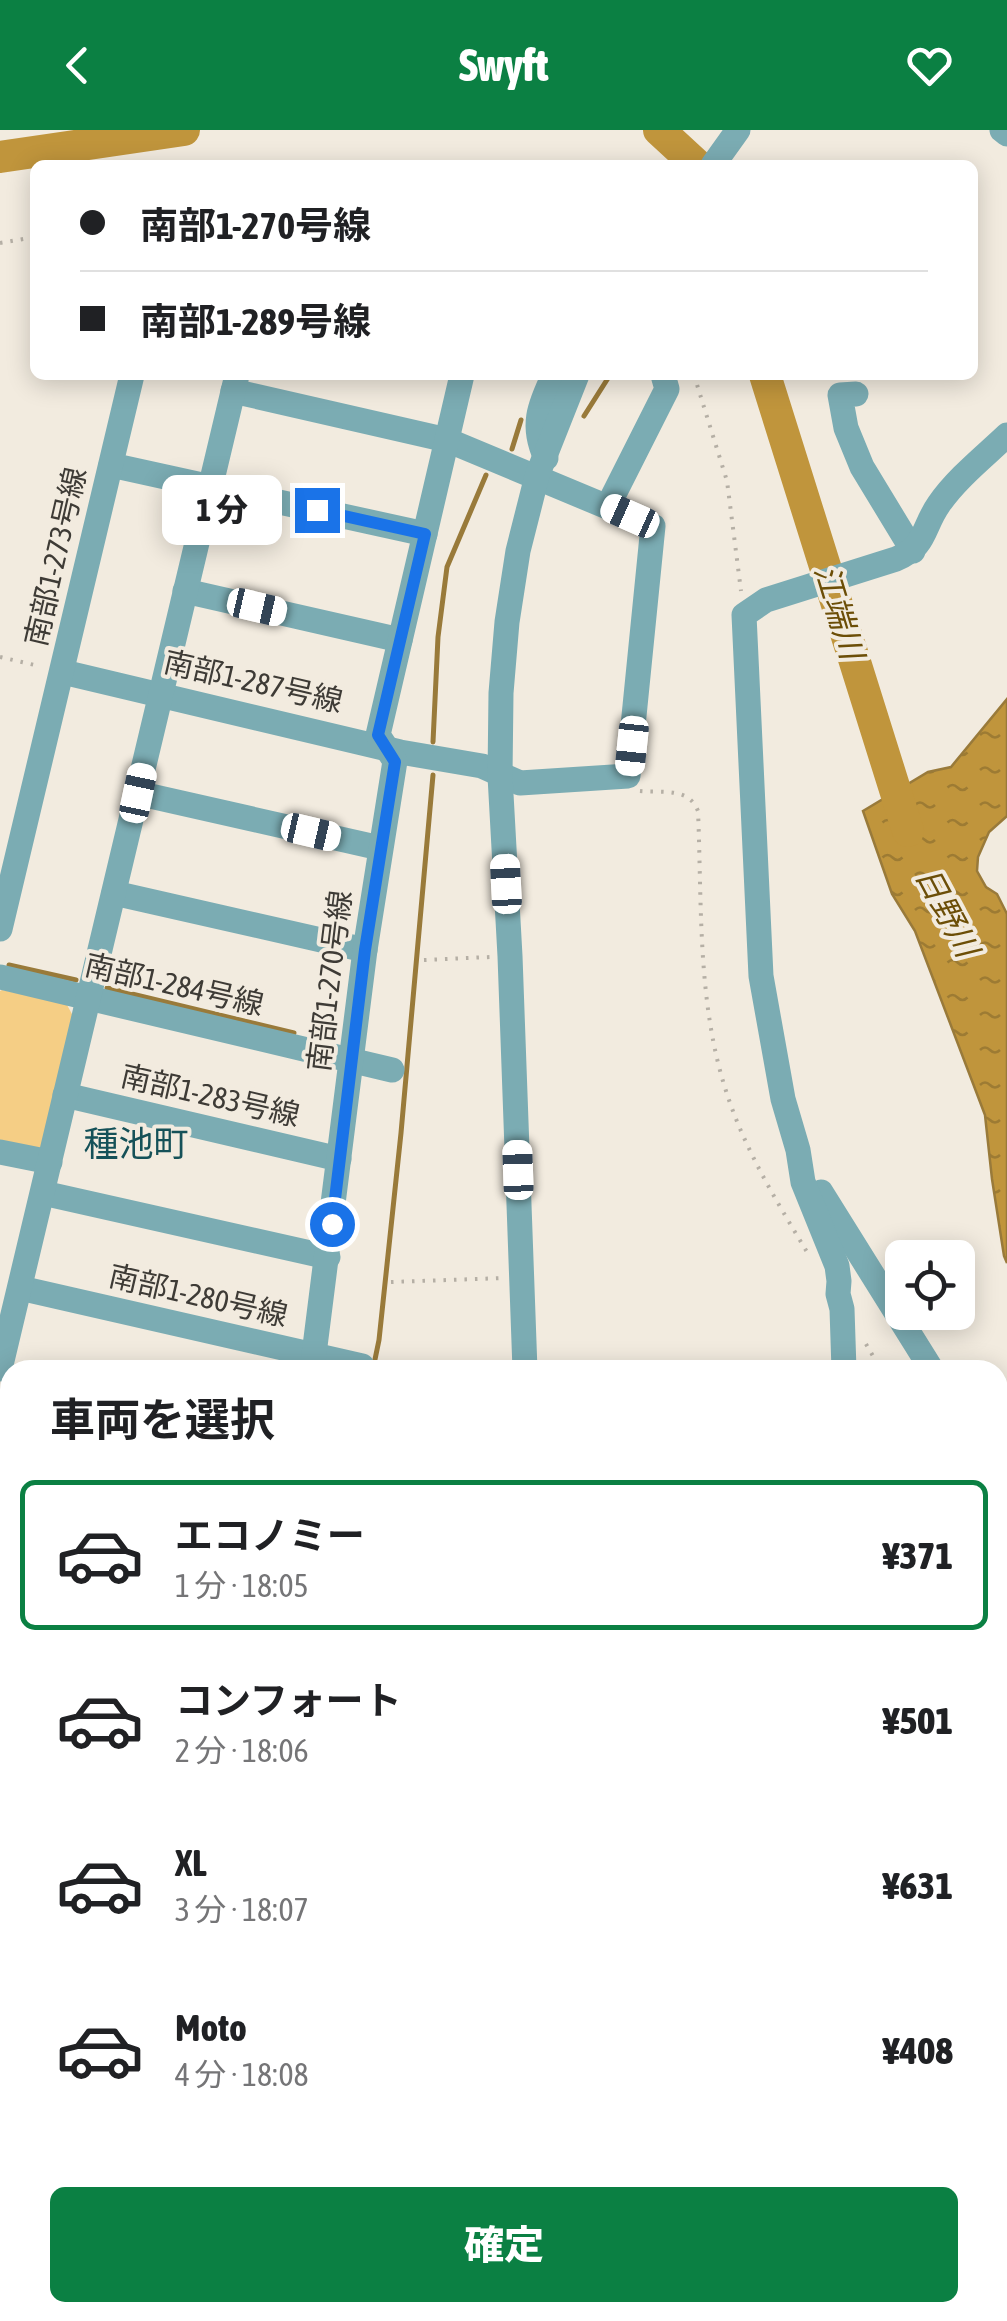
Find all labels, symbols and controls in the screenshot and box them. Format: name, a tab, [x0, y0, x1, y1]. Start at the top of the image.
icon: back	[50, 38, 105, 93]
icon: heart	[902, 38, 957, 93]
text: Swyft	[459, 39, 548, 91]
text: 南部1-270号線	[140, 204, 371, 247]
text: 南部1-289号線	[140, 300, 371, 343]
street label: 南部1-273号線	[18, 464, 92, 649]
callout: 1 分	[162, 475, 282, 545]
route end	[295, 488, 340, 533]
car	[596, 490, 664, 542]
text: 1 分	[196, 491, 248, 528]
water label: 江端川	[808, 561, 872, 666]
car	[224, 586, 290, 628]
street label: 南部1-287号線	[161, 644, 346, 718]
car	[614, 715, 650, 777]
car	[117, 761, 159, 825]
car	[278, 811, 344, 853]
car	[489, 853, 523, 915]
water label: 日野川	[909, 861, 988, 965]
street label: 南部1-270号線	[301, 888, 357, 1073]
street label: 南部1-284号線	[82, 947, 267, 1021]
street label: 南部1-283号線	[118, 1058, 303, 1132]
district label: 種池町	[83, 1123, 189, 1163]
car	[502, 1139, 534, 1201]
route start	[310, 1202, 355, 1247]
map controls	[885, 1240, 975, 1330]
button: locate	[885, 1240, 975, 1330]
street label: 南部1-280号線	[106, 1258, 291, 1332]
text: 車両を選択	[50, 1394, 275, 1446]
icon: car	[55, 1510, 145, 1600]
text: エコノミー	[175, 1514, 365, 1557]
text: ¥371	[883, 1534, 953, 1577]
text: 1 分 · 18:05	[175, 1567, 309, 1604]
icon: car	[55, 1675, 145, 1765]
text: コンフォート	[175, 1679, 402, 1722]
text: ¥501	[883, 1699, 953, 1742]
text: 2 分 · 18:06	[175, 1732, 309, 1769]
icon: car	[55, 1840, 145, 1930]
text: XL	[175, 1841, 207, 1884]
text: ¥631	[883, 1864, 953, 1907]
text: 3 分 · 18:07	[175, 1891, 309, 1928]
icon: car	[55, 2005, 145, 2095]
text: Moto	[175, 2006, 247, 2049]
text: ¥408	[883, 2029, 953, 2072]
text: 4 分 · 18:08	[175, 2056, 309, 2093]
button: 確定	[50, 2187, 958, 2302]

